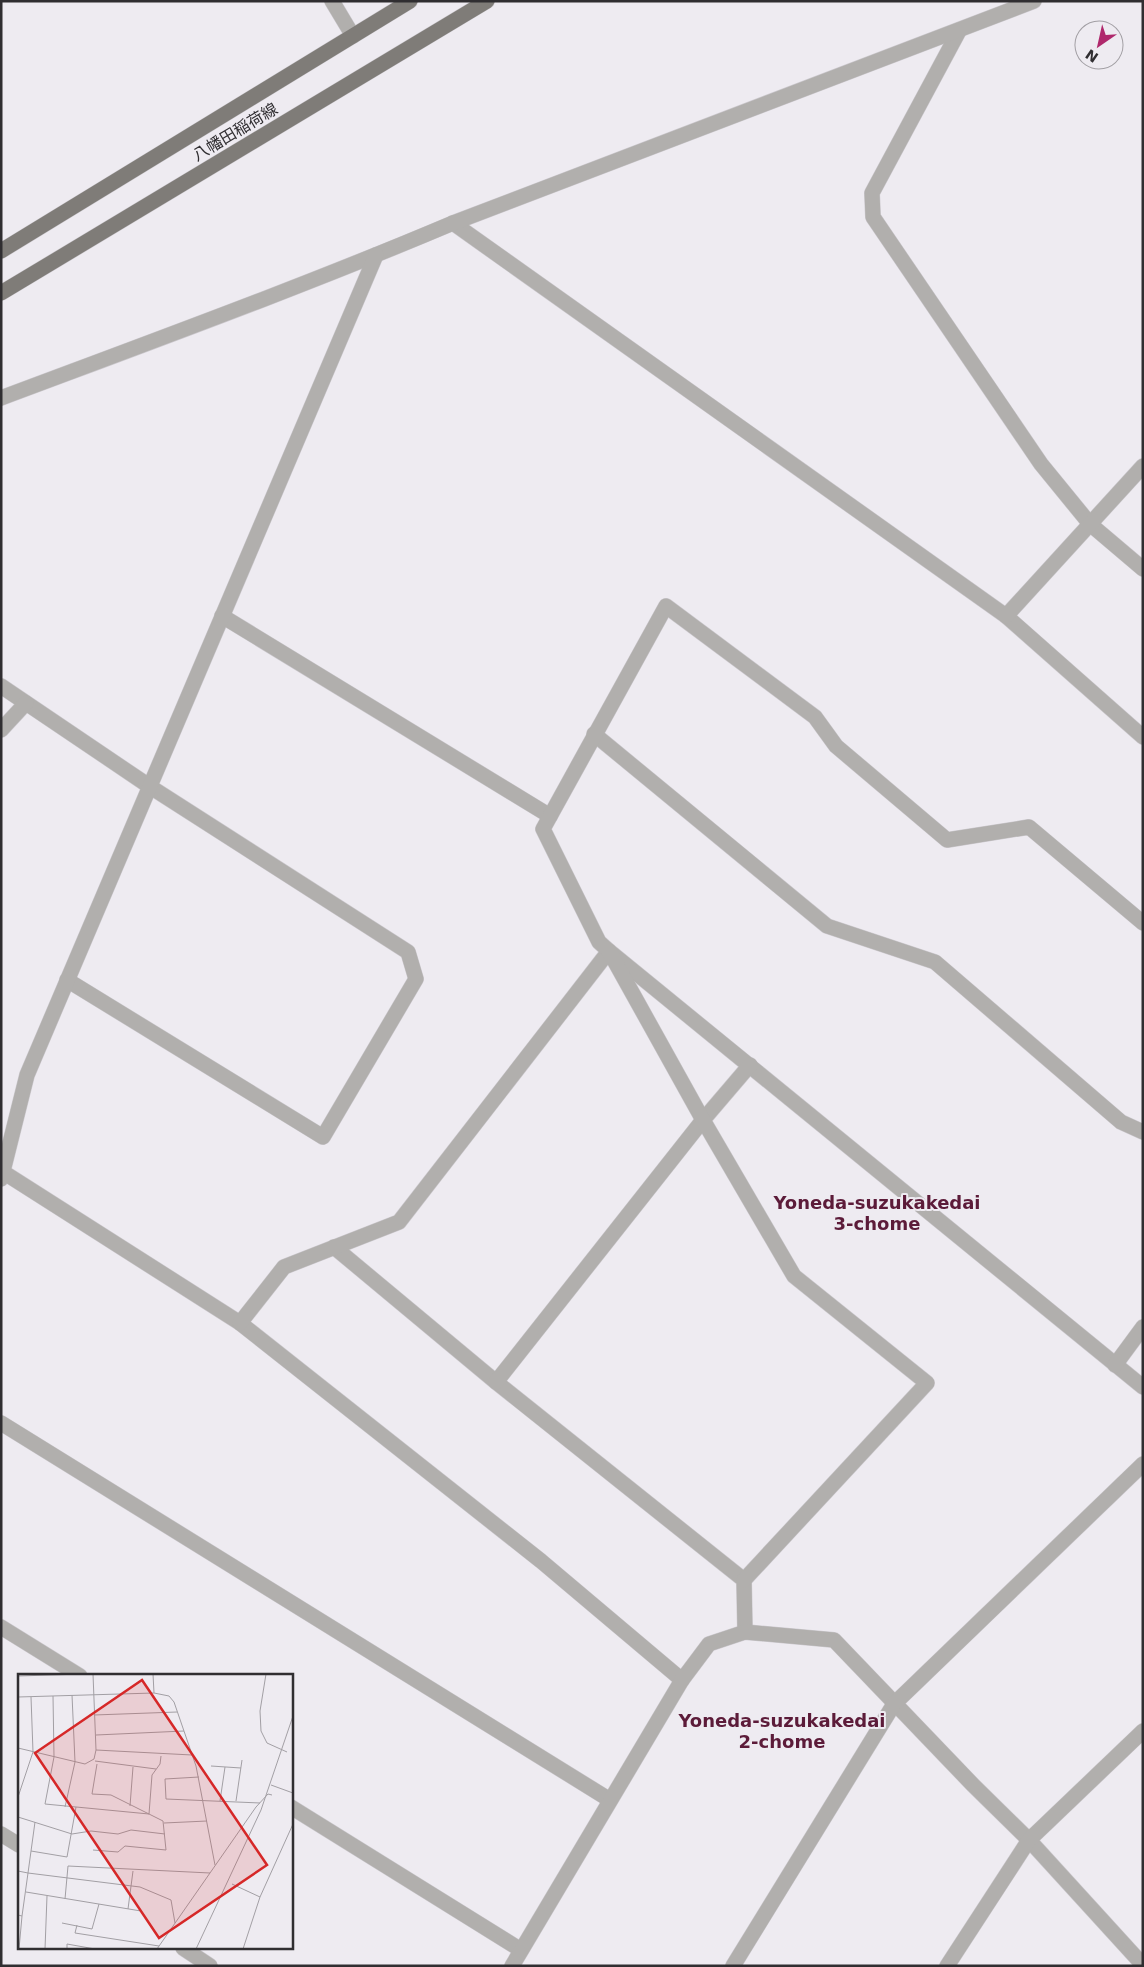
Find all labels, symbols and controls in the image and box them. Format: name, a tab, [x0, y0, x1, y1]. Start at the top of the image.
north arrow	[1074, 20, 1124, 70]
text: N	[1082, 46, 1101, 66]
street label: 八幡田稲荷線	[189, 99, 281, 165]
district label: Yoneda-suzukakedai 3-chome	[772, 1192, 981, 1234]
inset map	[18, 1674, 292, 1950]
district label: Yoneda-suzukakedai 2-chome	[677, 1710, 886, 1752]

